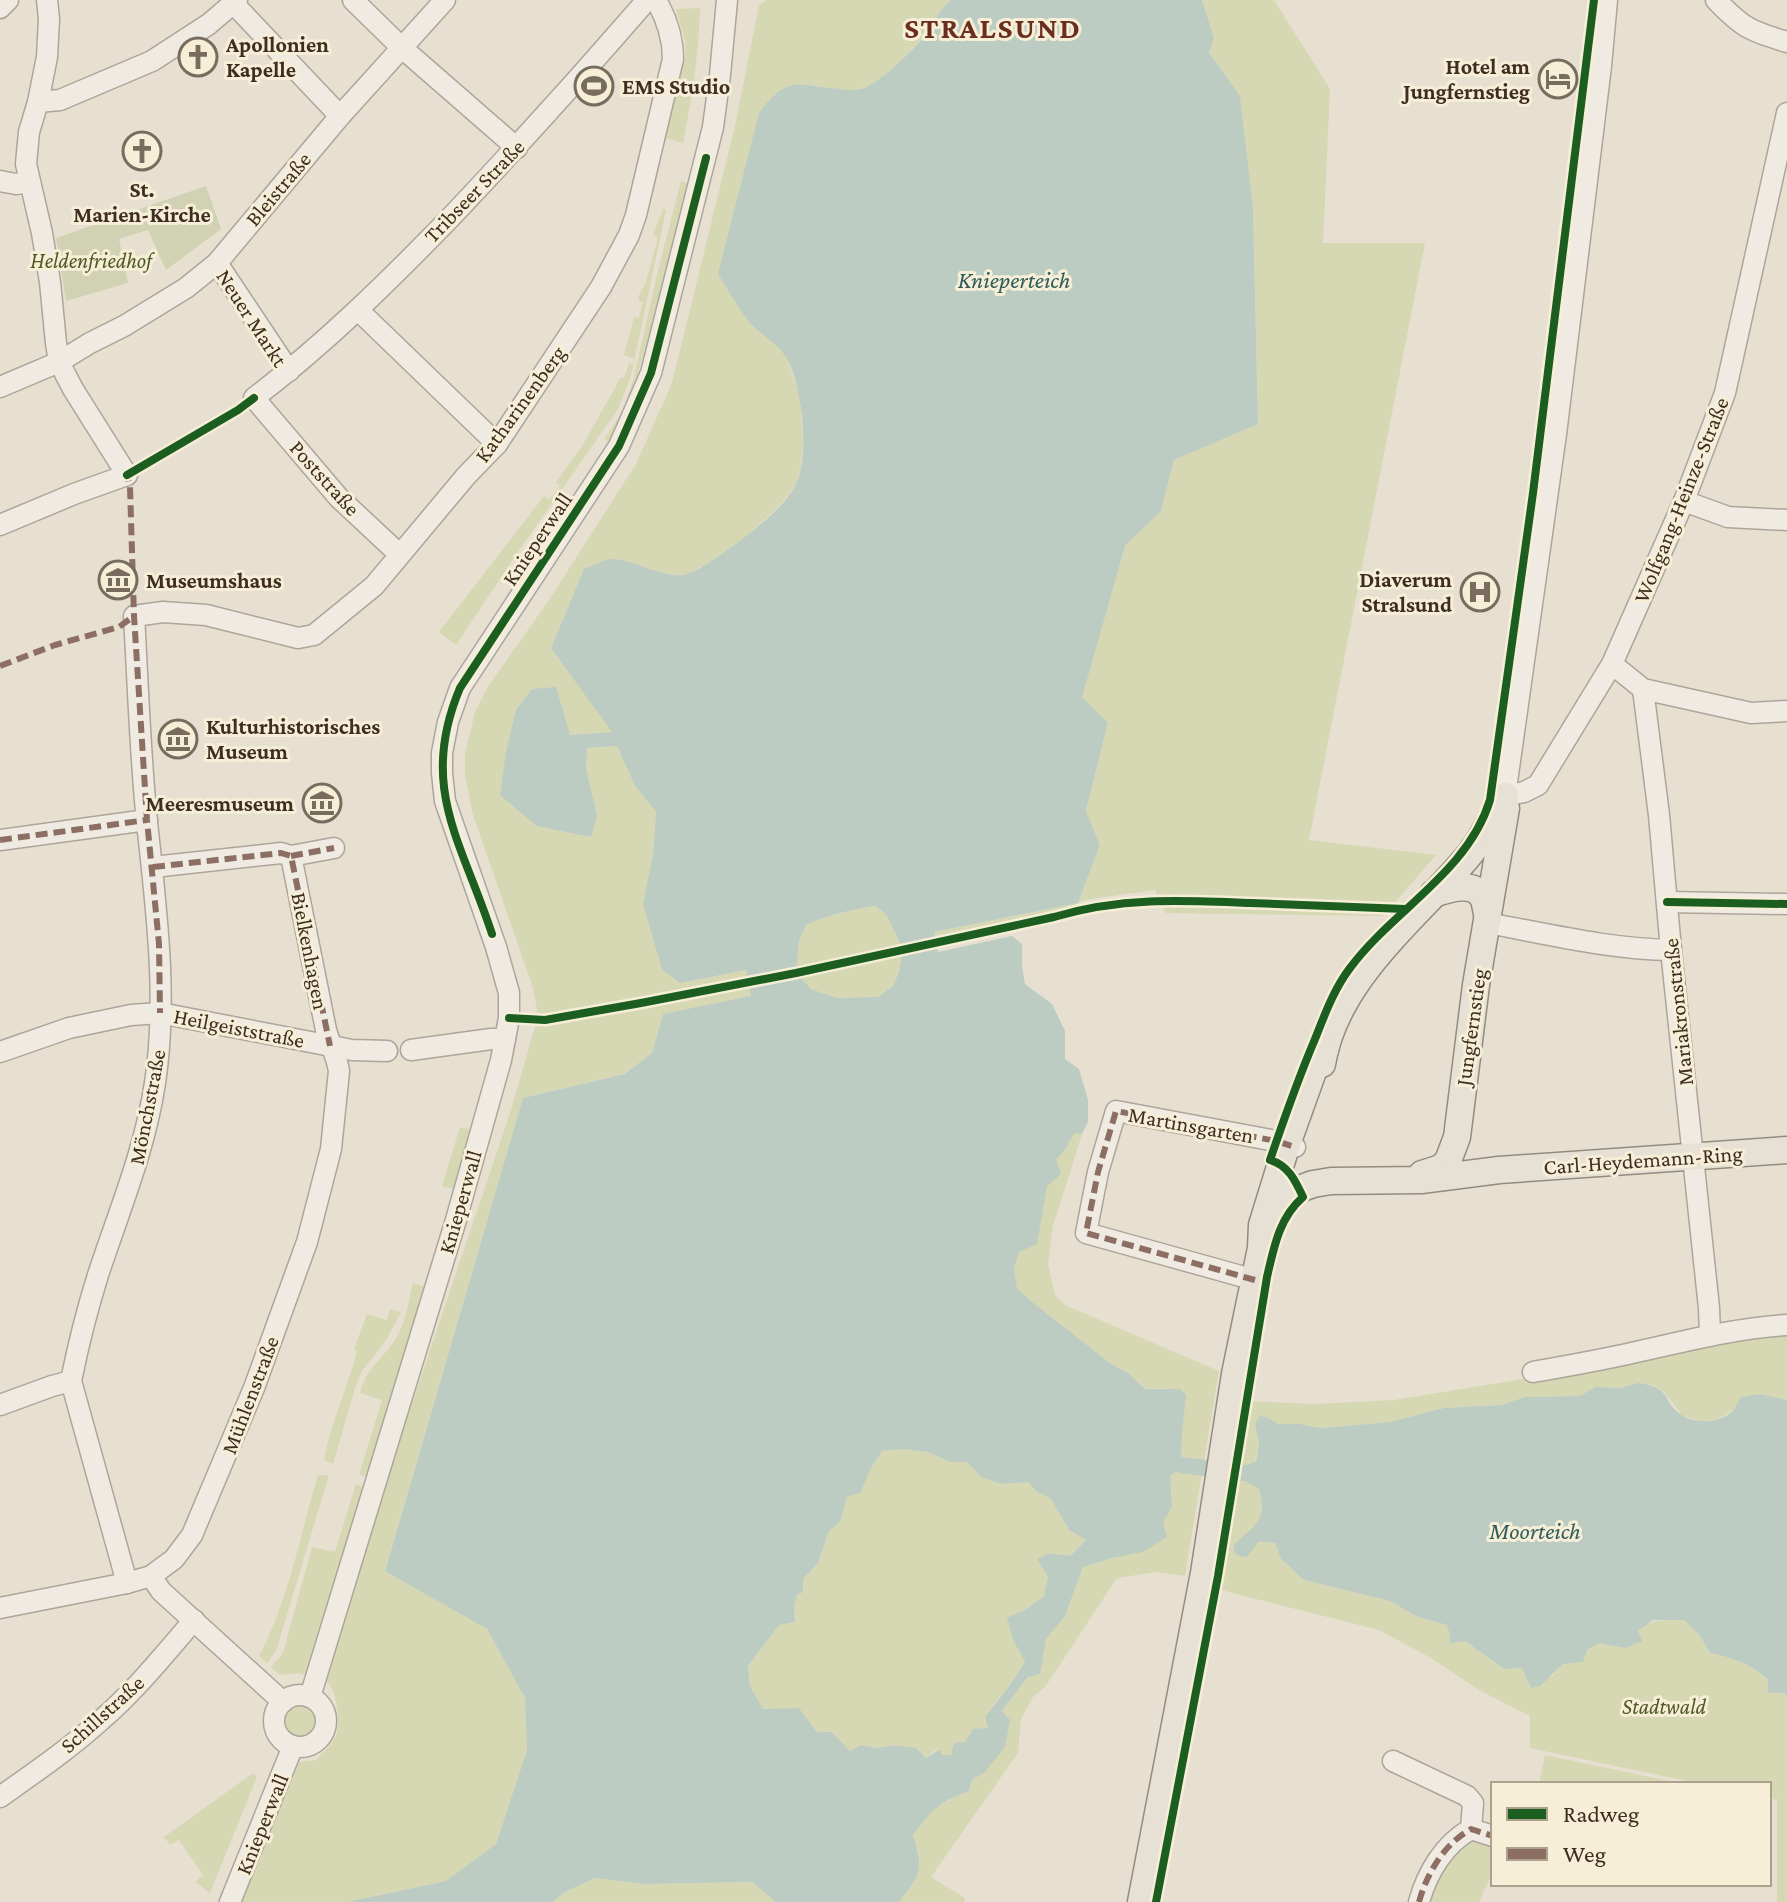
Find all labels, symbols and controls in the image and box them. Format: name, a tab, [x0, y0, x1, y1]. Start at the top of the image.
district label: STRALSUND	[904, 11, 1082, 44]
place label: Apollonien Kapelle	[225, 32, 329, 82]
church icon: Apollonien Kapelle	[177, 36, 219, 78]
place label: Hotel am Jungfernstieg	[1401, 54, 1530, 104]
hotel icon: Hotel am Jungfernstieg	[1537, 58, 1579, 100]
sports icon: EMS Studio	[573, 65, 615, 107]
place label: EMS Studio	[622, 74, 730, 99]
church icon: St. Marien-Kirche	[121, 130, 163, 172]
street label: Tribseer Straße	[419, 134, 529, 248]
street label: Bleistraße	[240, 147, 316, 231]
place label: St. Marien-Kirche	[73, 177, 211, 227]
park label: Heldenfriedhof	[30, 248, 155, 273]
street label: Neuer Markt	[211, 265, 293, 372]
water label: Knieperteich	[958, 266, 1070, 293]
street label: Katharinenberg	[469, 341, 571, 467]
street label: Wolfgang-Heinze-Straße	[1628, 394, 1734, 606]
street label: Poststraße	[285, 435, 365, 521]
street label: Knieperwall	[497, 488, 577, 590]
museum icon: Museumshaus	[97, 559, 139, 601]
place label: Diaverum Stralsund	[1359, 567, 1452, 617]
place label: Museumshaus	[146, 568, 282, 593]
hospital icon: Diaverum Stralsund	[1459, 571, 1501, 613]
place label: Kulturhistorisches Museum	[206, 714, 380, 764]
museum icon: Kulturhistorisches Museum	[157, 718, 199, 760]
museum icon: Meeresmuseum	[301, 782, 343, 824]
place label: Meeresmuseum	[146, 791, 294, 816]
street label: Bielkenhagen	[286, 890, 334, 1012]
street label: Mariakronstraße	[1658, 937, 1698, 1087]
street label: Jungfernstieg	[1450, 966, 1492, 1089]
street label: Heilgeiststraße	[171, 1003, 307, 1053]
street label: Mönchstraße	[124, 1047, 170, 1167]
street label: Martinsgarten	[1126, 1102, 1256, 1148]
street label: Carl-Heydemann-Ring	[1543, 1141, 1744, 1179]
street label: Knieperwall	[433, 1147, 487, 1257]
street label: Mühlenstraße	[216, 1332, 284, 1458]
water label: Moorteich	[1488, 1517, 1581, 1544]
street label: Schillstraße	[55, 1670, 149, 1758]
park label: Stadtwald	[1622, 1694, 1707, 1719]
street label: Knieperwall	[230, 1770, 294, 1878]
legend	[1491, 1782, 1771, 1886]
text: Radweg	[1563, 1800, 1640, 1827]
text: Weg	[1563, 1840, 1607, 1867]

